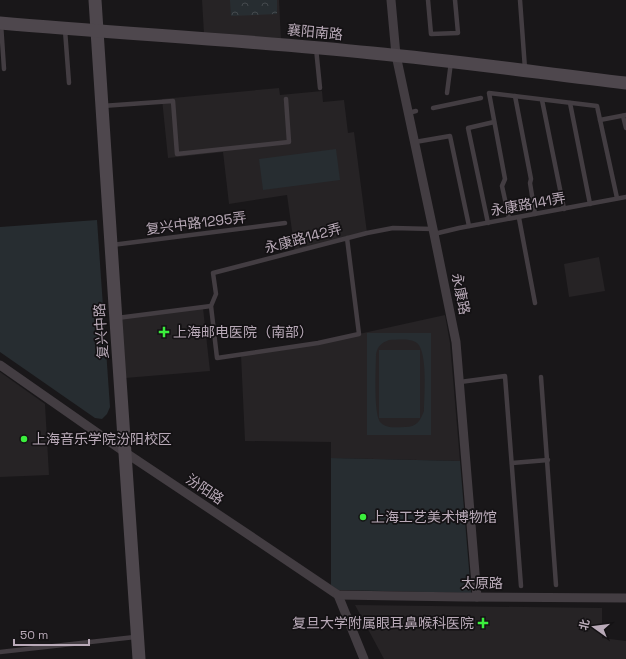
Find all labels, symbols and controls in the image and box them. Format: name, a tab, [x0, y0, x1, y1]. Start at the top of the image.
street label: 襄阳南路	[286, 21, 344, 43]
street label: 永康路141弄	[489, 189, 567, 219]
street label: 复兴中路1295弄	[145, 208, 247, 238]
street label: 永康路142弄	[262, 219, 344, 257]
street label: 永康路	[448, 272, 474, 316]
street label: 复兴中路	[90, 302, 112, 360]
place label: 上海邮电医院（南部）	[173, 323, 313, 341]
marker: 上海邮电医院（南部）	[158, 326, 170, 338]
place label: 上海音乐学院汾阳校区	[32, 430, 172, 448]
marker: 上海音乐学院汾阳校区	[19, 434, 29, 444]
street label: 汾阳路	[183, 470, 227, 508]
place label: 上海工艺美术博物馆	[371, 508, 497, 526]
marker: 上海工艺美术博物馆	[358, 512, 368, 522]
street label: 太原路	[461, 574, 503, 592]
north arrow	[574, 607, 614, 647]
place label: 复旦大学附属眼耳鼻喉科医院	[292, 614, 474, 632]
marker: 复旦大学附属眼耳鼻喉科医院	[477, 617, 489, 629]
text: 北	[576, 618, 592, 632]
scale bar	[14, 621, 89, 647]
text: 50 m	[20, 627, 48, 643]

